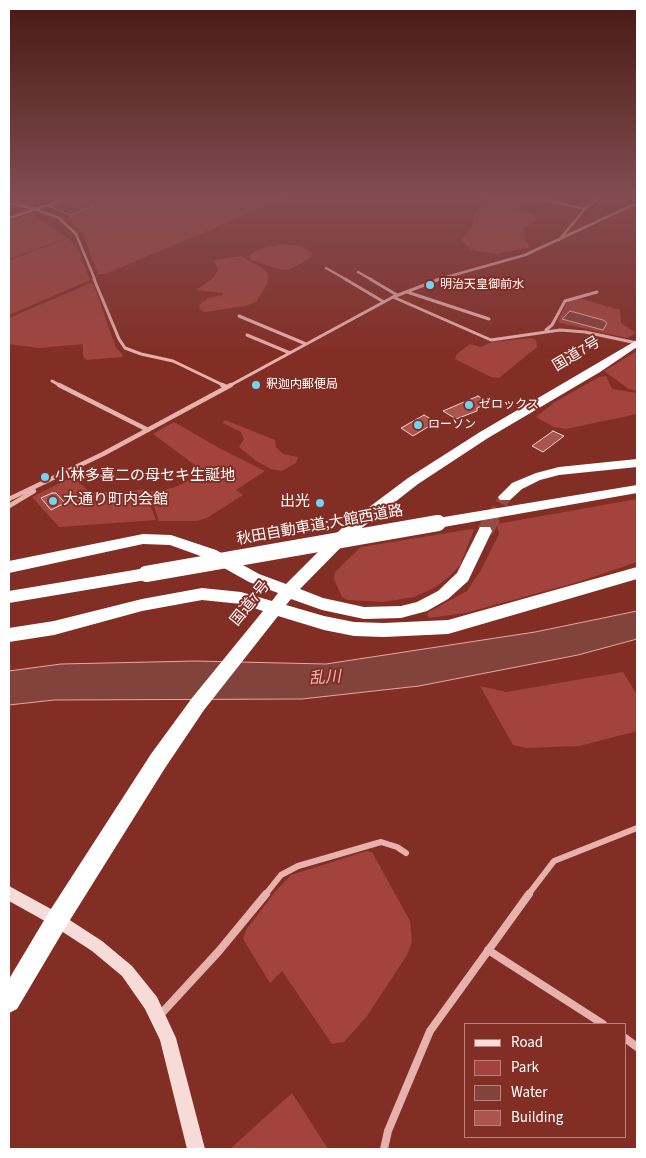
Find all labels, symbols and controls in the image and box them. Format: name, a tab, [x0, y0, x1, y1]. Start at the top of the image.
place label: 明治天皇御前水	[440, 278, 524, 292]
marker: 明治天皇御前水	[424, 279, 436, 291]
street label: 国道7号	[550, 334, 604, 376]
place label: 釈迦内郵便局	[266, 378, 338, 392]
marker: 釈迦内郵便局	[250, 379, 262, 391]
place label: ゼロックス	[479, 398, 539, 412]
marker: ゼロックス	[463, 399, 475, 411]
place label: ローソン	[428, 418, 476, 432]
marker: ローソン	[412, 419, 424, 431]
place label: 小林多喜二の母セキ生誕地	[55, 468, 235, 486]
marker: 小林多喜二の母セキ生誕地	[39, 471, 51, 483]
place label: 大通り町内会館	[63, 492, 168, 510]
place label: 出光	[280, 494, 310, 512]
marker: 大通り町内会館	[47, 495, 59, 507]
marker: 出光	[314, 497, 326, 509]
street label: 秋田自動車道;大館西道路	[235, 502, 405, 550]
street label: 国道7号	[228, 578, 274, 630]
water label: 乱川	[308, 668, 342, 690]
legend	[463, 1023, 626, 1138]
text: Road	[511, 1032, 543, 1053]
text: Park	[511, 1057, 539, 1078]
text: Water	[511, 1082, 547, 1103]
text: Building	[511, 1107, 563, 1128]

